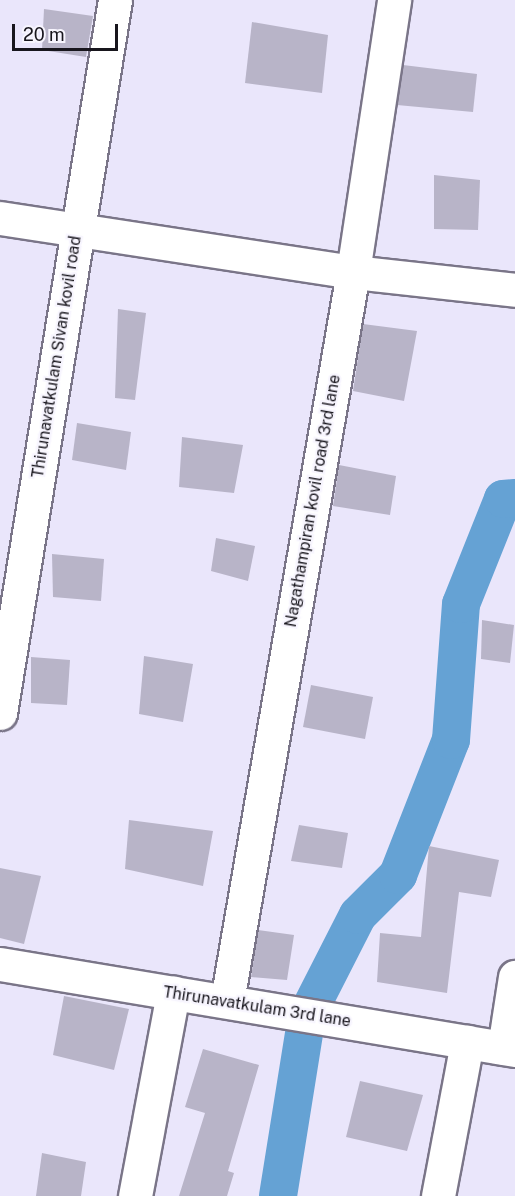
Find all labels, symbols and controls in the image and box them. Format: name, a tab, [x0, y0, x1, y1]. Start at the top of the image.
scale bar	[15, 12, 122, 50]
text: 20 m	[23, 24, 65, 45]
street label: Thirunavatkulam Sivan kovil road	[28, 235, 86, 479]
street label: Nagathampiran kovil road 3rd lane	[281, 373, 345, 629]
street label: Thirunavatkulam 3rd lane	[162, 983, 352, 1031]

